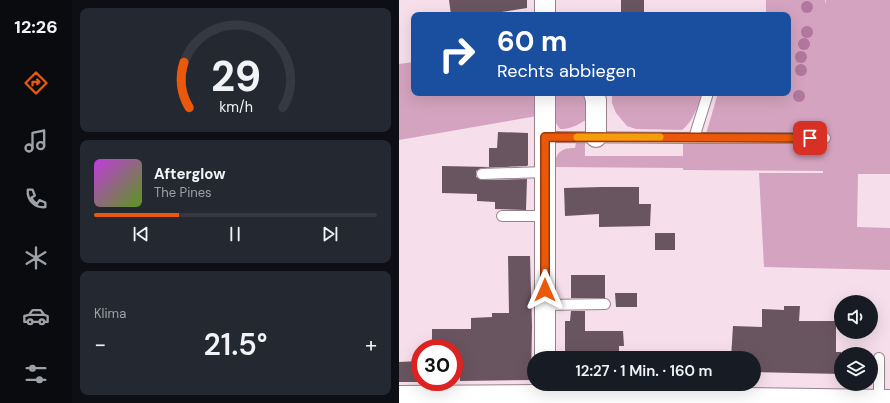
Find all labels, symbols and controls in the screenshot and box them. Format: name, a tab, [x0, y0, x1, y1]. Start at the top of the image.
text: 12:26	[14, 15, 58, 39]
text: 60 m	[497, 23, 567, 60]
icon: right	[431, 28, 483, 80]
text: 29	[210, 50, 261, 104]
text: Rechts abbiegen	[497, 59, 636, 83]
icon: directions	[22, 69, 50, 97]
text: km/h	[219, 97, 252, 115]
pin	[793, 121, 827, 155]
icon: music	[22, 127, 50, 155]
icon: arrive	[799, 127, 821, 149]
text: Afterglow	[154, 164, 226, 184]
text: The Pines	[154, 184, 212, 201]
icon: phone	[22, 185, 50, 213]
icon: previous	[130, 223, 152, 245]
icon: pause	[224, 223, 246, 245]
icon: next	[319, 223, 341, 245]
icon: climate	[22, 244, 50, 272]
position arrow	[524, 269, 566, 311]
map controls	[834, 295, 878, 391]
button: sound	[834, 295, 878, 339]
icon: car	[22, 302, 50, 330]
text: Klima	[94, 305, 126, 322]
text: 21.5°	[203, 325, 268, 364]
text: −	[94, 330, 106, 359]
text: +	[365, 330, 377, 359]
speed limit sign: 30	[411, 339, 463, 391]
button: layers	[834, 347, 878, 391]
icon: filters	[22, 360, 50, 388]
text: 12:27 · 1 Min. · 160 m	[576, 361, 713, 381]

